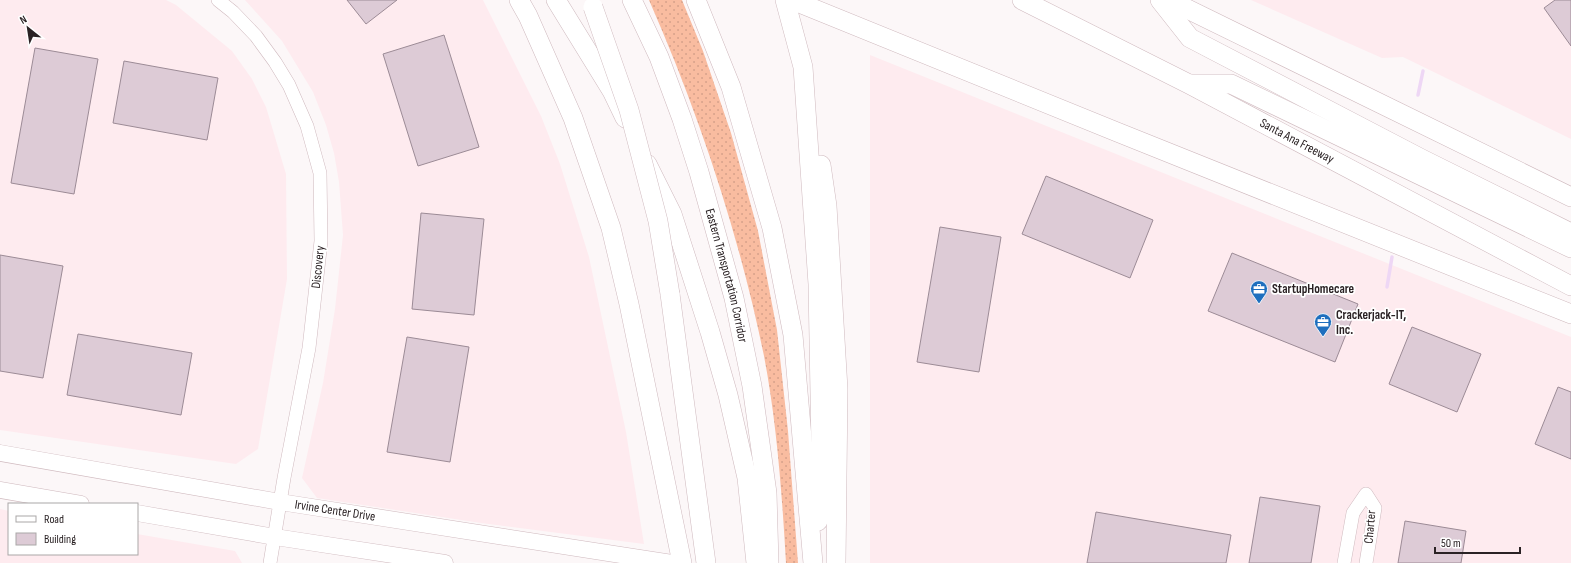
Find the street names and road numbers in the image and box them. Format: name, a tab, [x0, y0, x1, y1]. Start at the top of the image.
street label: Santa Ana Freeway	[1257, 115, 1337, 167]
street label: Eastern Transportation Corridor	[702, 207, 751, 344]
street label: Discovery	[308, 245, 328, 289]
street label: Irvine Center Drive	[294, 496, 377, 525]
street label: Charter	[1361, 509, 1379, 544]

